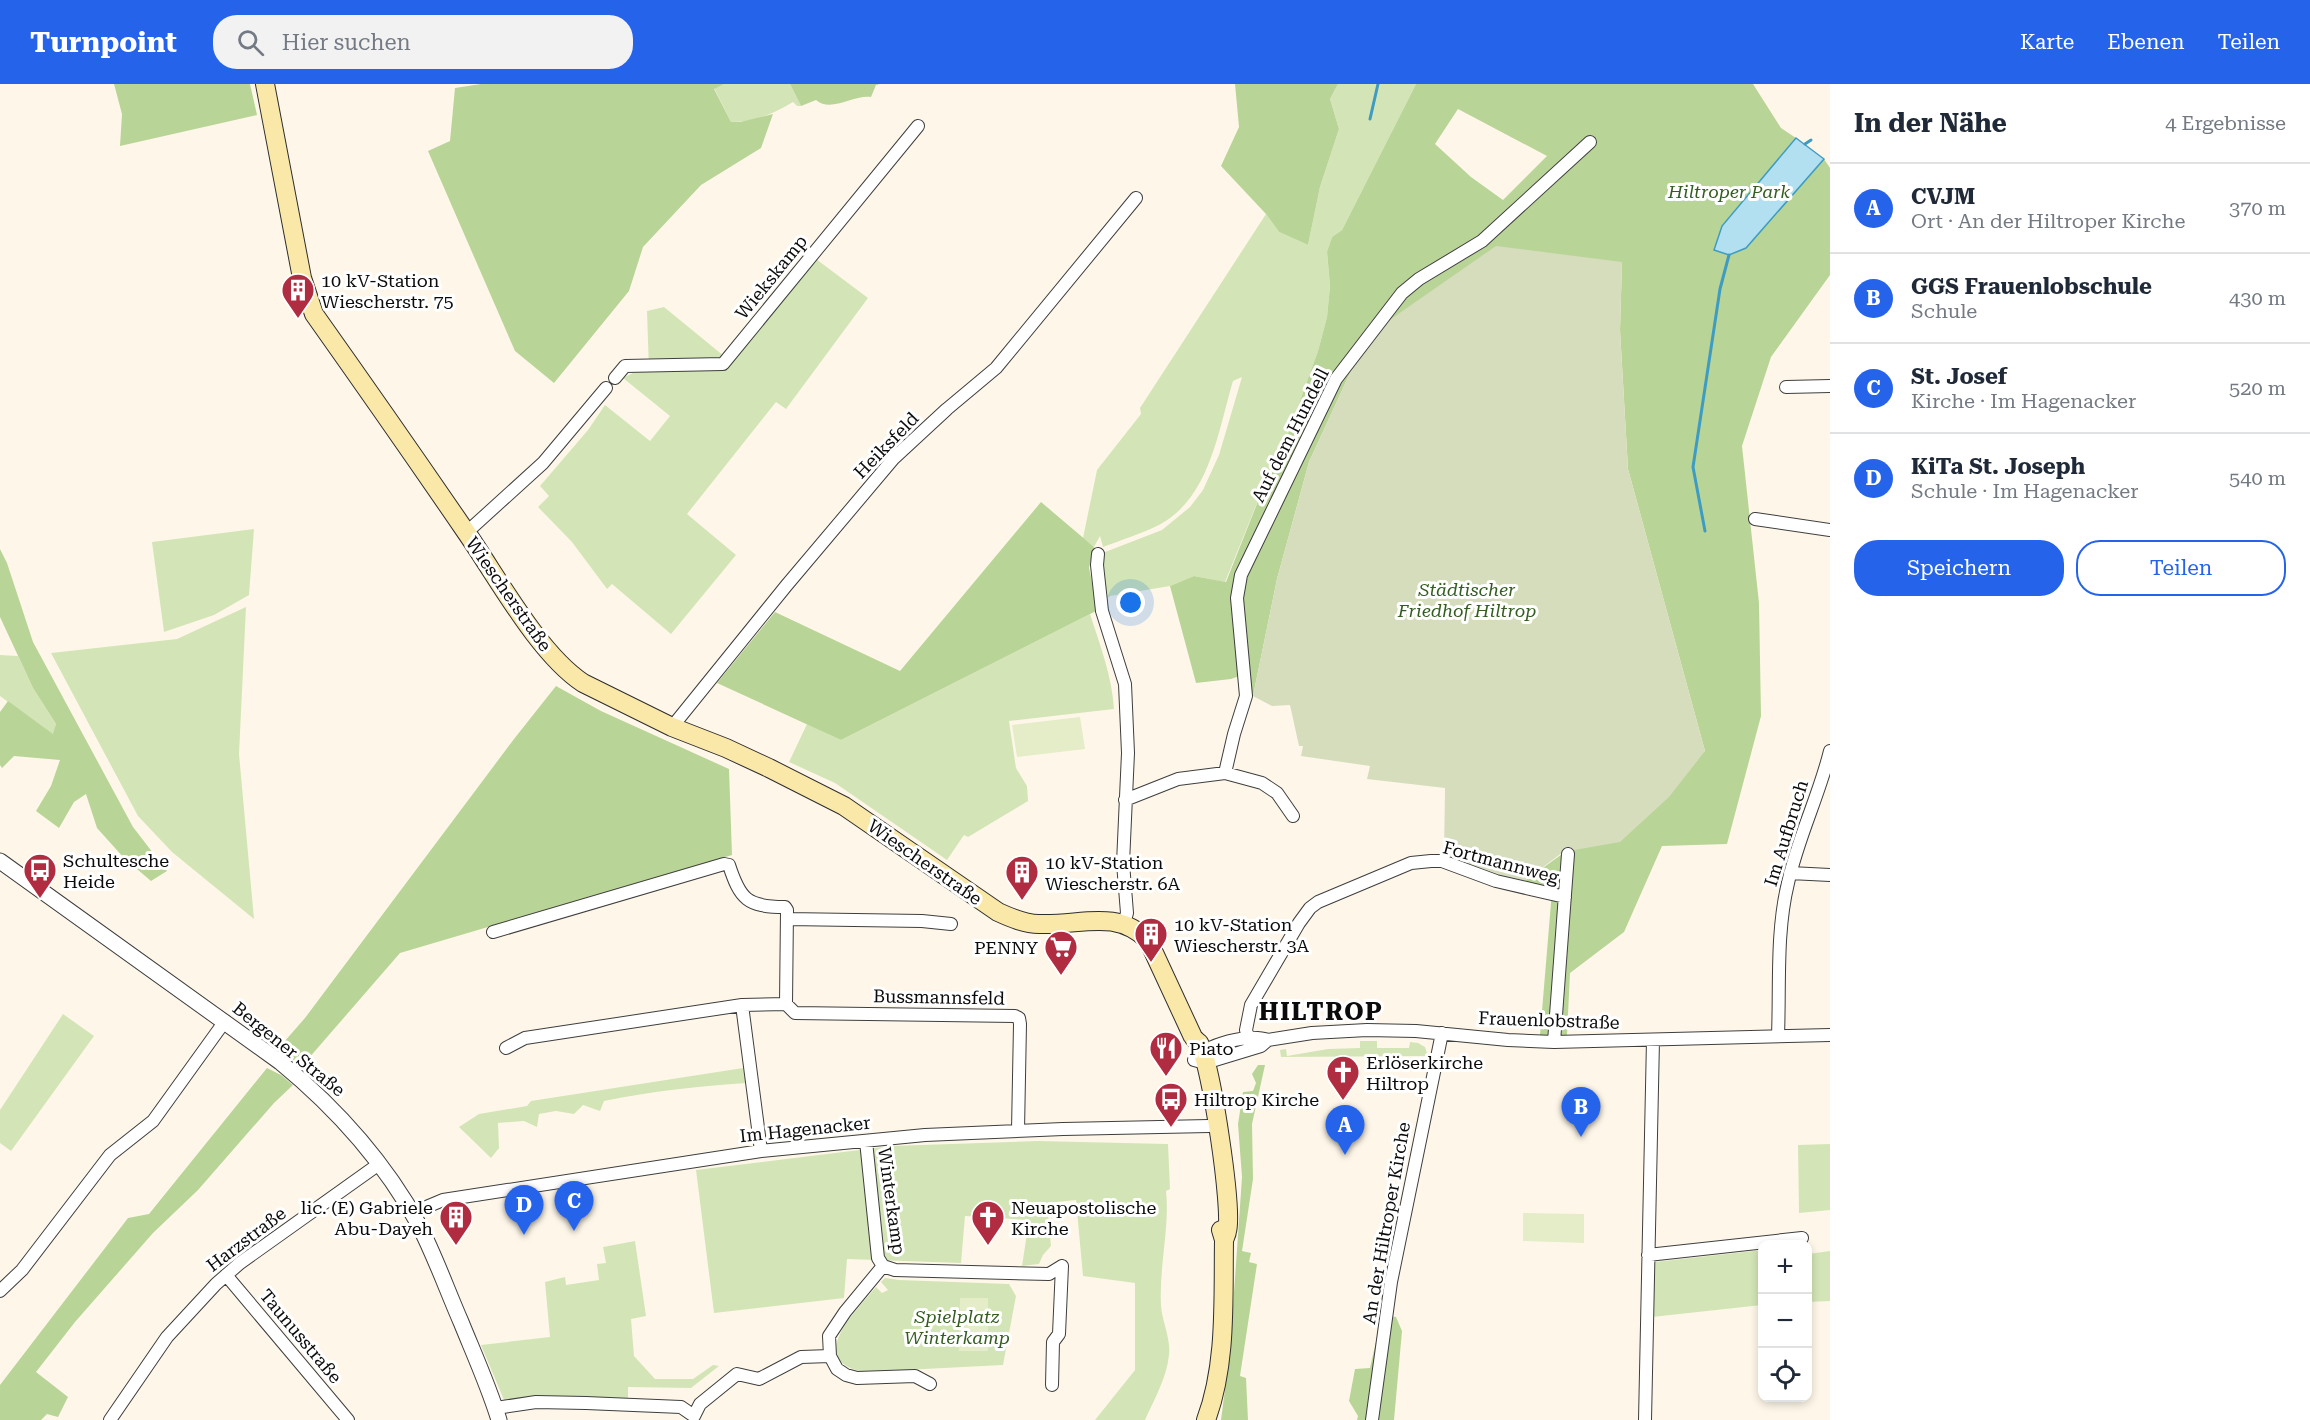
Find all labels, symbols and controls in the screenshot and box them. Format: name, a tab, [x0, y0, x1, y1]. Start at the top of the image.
search box	[213, 15, 633, 69]
text: Turnpoint	[30, 26, 177, 59]
icon: search	[234, 26, 267, 59]
text: Hier suchen	[282, 30, 411, 55]
text: Karte	[2020, 30, 2074, 54]
text: Ebenen	[2107, 30, 2185, 54]
text: Teilen	[2218, 30, 2280, 54]
text: In der Nähe	[1854, 108, 2007, 138]
text: 4 Ergebnisse	[2165, 111, 2286, 135]
park label: Hiltroper Park	[1667, 181, 1790, 202]
text: CVJM	[1911, 184, 1975, 209]
text: A	[1866, 196, 1881, 220]
text: 370 m	[2229, 196, 2286, 220]
text: Ort · An der Hiltroper Kirche	[1911, 209, 2185, 233]
street label: Wiekskamp	[731, 231, 811, 323]
place label: 10 kV-Station Wiescherstr. 75	[321, 270, 454, 312]
building icon: 10 kV-Station Wiescherstr. 75	[280, 272, 316, 319]
text: GGS Frauenlobschule	[1911, 274, 2152, 299]
text: B	[1866, 286, 1881, 310]
text: 430 m	[2229, 286, 2286, 310]
text: Schule	[1911, 299, 1977, 323]
street label: Auf dem Hundell	[1247, 364, 1333, 506]
text: St. Josef	[1911, 364, 2007, 389]
text: C	[1867, 376, 1881, 400]
text: 520 m	[2229, 376, 2286, 400]
text: Kirche · Im Hagenacker	[1911, 389, 2136, 413]
street label: Heiksfeld	[849, 407, 923, 482]
text: KiTa St. Joseph	[1911, 454, 2085, 479]
text: D	[1865, 466, 1882, 490]
text: 540 m	[2229, 466, 2286, 490]
text: Schule · Im Hagenacker	[1911, 479, 2138, 503]
street label: Wiescherstraße	[462, 533, 556, 655]
button: Speichern	[1854, 540, 2064, 596]
button: Teilen	[2076, 540, 2286, 596]
park label: Städtischer Friedhof Hiltrop	[1397, 579, 1536, 621]
your location	[1116, 588, 1145, 617]
street label: Im Aufbruch	[1760, 777, 1812, 889]
street label: Wiescherstraße	[864, 815, 986, 909]
street label: Fortmannweg	[1441, 836, 1562, 888]
place label: Schultesche Heide	[63, 850, 169, 892]
bus stop icon: Schultesche Heide	[22, 852, 58, 899]
place label: 10 kV-Station Wiescherstr. 6A	[1045, 852, 1180, 894]
building icon: 10 kV-Station Wiescherstr. 6A	[1004, 854, 1040, 901]
place label: 10 kV-Station Wiescherstr. 3A	[1174, 914, 1309, 956]
building icon: 10 kV-Station Wiescherstr. 3A	[1133, 916, 1169, 963]
supermarket icon: PENNY	[1043, 929, 1079, 976]
place label: PENNY	[974, 937, 1039, 958]
street label: Bussmannsfeld	[873, 985, 1005, 1009]
street label: Bergener Straße	[229, 997, 349, 1101]
district label: HILTROP	[1259, 998, 1383, 1026]
street label: Frauenlobstraße	[1478, 1007, 1620, 1033]
restaurant icon: Piato	[1148, 1030, 1184, 1077]
place label: Piato	[1189, 1038, 1234, 1059]
place label: Erlöserkirche Hiltrop	[1366, 1052, 1483, 1094]
church icon: Erlöserkirche Hiltrop	[1325, 1054, 1361, 1101]
bus stop icon: Hiltrop Kirche	[1153, 1081, 1189, 1128]
pin: B	[1562, 1088, 1600, 1137]
place label: Hiltrop Kirche	[1194, 1089, 1319, 1110]
pin: A	[1326, 1106, 1364, 1155]
street label: Im Hagenacker	[739, 1112, 871, 1146]
street label: An der Hiltroper Kirche	[1358, 1120, 1414, 1326]
street label: Winterkamp	[874, 1146, 910, 1256]
pin: C	[554, 1182, 594, 1231]
pin: D	[504, 1186, 544, 1235]
place label: lic. (E) Gabriele Abu-Dayeh	[301, 1197, 433, 1239]
place label: Neuapostolische Kirche	[1011, 1197, 1157, 1239]
building icon: lic. (E) Gabriele Abu-Dayeh	[438, 1199, 474, 1246]
church icon: Neuapostolische Kirche	[970, 1199, 1006, 1246]
street label: Harzstraße	[202, 1202, 290, 1276]
map controls	[1758, 1240, 1812, 1402]
button: +	[1758, 1240, 1812, 1294]
street label: Taunusstraße	[256, 1285, 346, 1387]
button: −	[1758, 1294, 1812, 1348]
park label: Spielplatz Winterkamp	[904, 1306, 1010, 1348]
button: locate	[1758, 1348, 1812, 1402]

